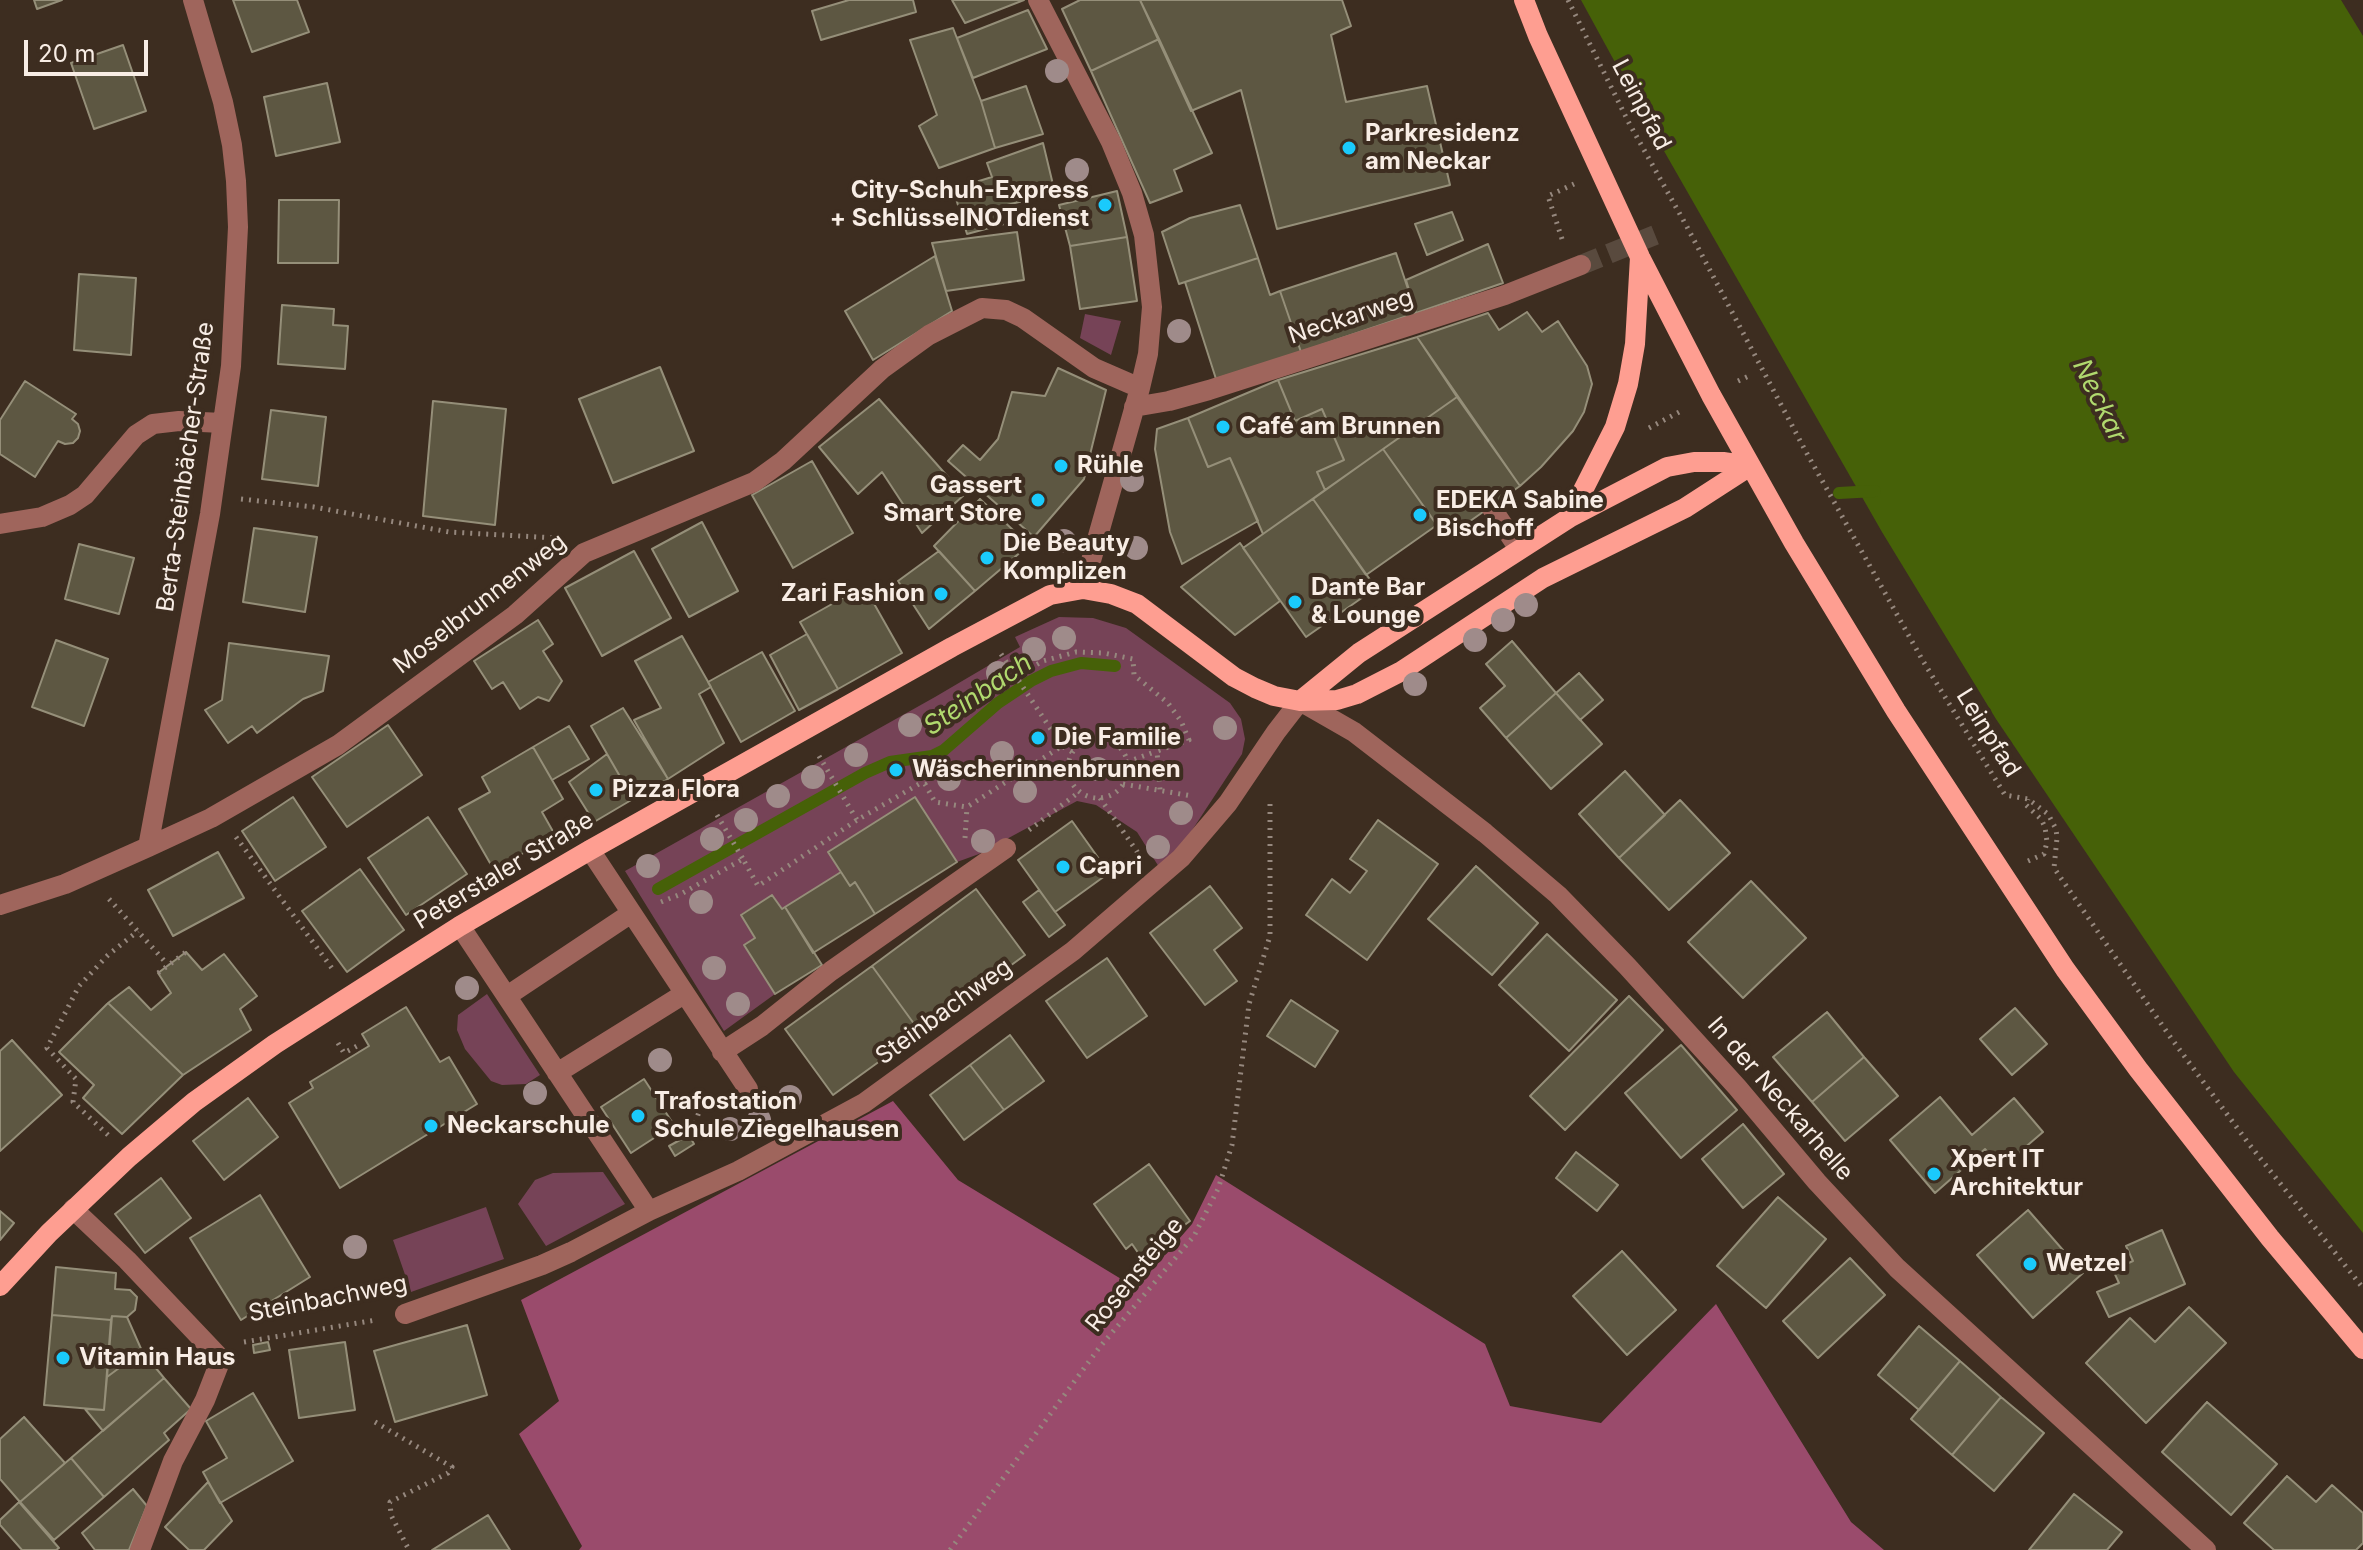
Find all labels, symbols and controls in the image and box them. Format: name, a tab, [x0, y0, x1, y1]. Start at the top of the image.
scale bar	[28, 24, 152, 74]
text: 20 m	[38, 39, 96, 68]
street label: Leinpfad	[1605, 55, 1677, 155]
place label: Parkresidenz am Neckar	[1365, 120, 1520, 176]
marker: Parkresidenz am Neckar	[1340, 139, 1358, 157]
place label: City-Schuh-Express + SchlüsselNOTdienst	[830, 177, 1089, 233]
marker: City-Schuh-Express + SchlüsselNOTdienst	[1096, 196, 1114, 214]
street label: Neckarweg	[1285, 283, 1417, 351]
street label: Berta-Steinbächer-Straße	[151, 320, 221, 614]
water label: Neckar	[2065, 354, 2133, 448]
place label: Café am Brunnen	[1239, 413, 1441, 441]
marker: Café am Brunnen	[1214, 418, 1232, 436]
place label: Rühle	[1077, 452, 1143, 480]
marker: Rühle	[1052, 457, 1070, 475]
place label: Gassert Smart Store	[883, 472, 1022, 528]
place label: EDEKA Sabine Bischoff	[1436, 487, 1604, 543]
marker: Gassert Smart Store	[1029, 491, 1047, 509]
marker: EDEKA Sabine Bischoff	[1411, 506, 1429, 524]
street label: Moselbrunnenweg	[388, 528, 572, 680]
place label: Die Beauty Komplizen	[1003, 530, 1130, 586]
marker: Die Beauty Komplizen	[978, 549, 996, 567]
place label: Dante Bar & Lounge	[1311, 574, 1425, 630]
place label: Zari Fashion	[781, 580, 925, 608]
marker: Zari Fashion	[932, 585, 950, 603]
marker: Dante Bar & Lounge	[1286, 593, 1304, 611]
water label: Steinbach	[918, 647, 1038, 743]
street label: Leinpfad	[1950, 683, 2026, 783]
place label: Die Familie	[1054, 724, 1181, 752]
marker: Die Familie	[1029, 729, 1047, 747]
place label: Wäscherinnenbrunnen	[912, 756, 1181, 784]
marker: Wäscherinnenbrunnen	[887, 761, 905, 779]
place label: Pizza Flora	[612, 776, 740, 804]
marker: Pizza Flora	[587, 781, 605, 799]
street label: Peterstaler Straße	[409, 806, 599, 936]
place label: Capri	[1079, 853, 1142, 881]
marker: Capri	[1054, 858, 1072, 876]
street label: Steinbachweg	[870, 953, 1018, 1071]
street label: In der Neckarhelle	[1701, 1011, 1859, 1187]
place label: Trafostation Schule Ziegelhausen	[654, 1088, 899, 1144]
marker: Trafostation Schule Ziegelhausen	[629, 1107, 647, 1125]
place label: Neckarschule	[447, 1112, 610, 1140]
marker: Neckarschule	[422, 1117, 440, 1135]
place label: Xpert IT Architektur	[1950, 1146, 2083, 1202]
marker: Xpert IT Architektur	[1925, 1165, 1943, 1183]
street label: Rosensteige	[1080, 1212, 1190, 1338]
place label: Wetzel	[2046, 1250, 2127, 1278]
marker: Wetzel	[2021, 1255, 2039, 1273]
street label: Steinbachweg	[246, 1269, 410, 1329]
place label: Vitamin Haus	[79, 1344, 236, 1372]
marker: Vitamin Haus	[54, 1349, 72, 1367]

